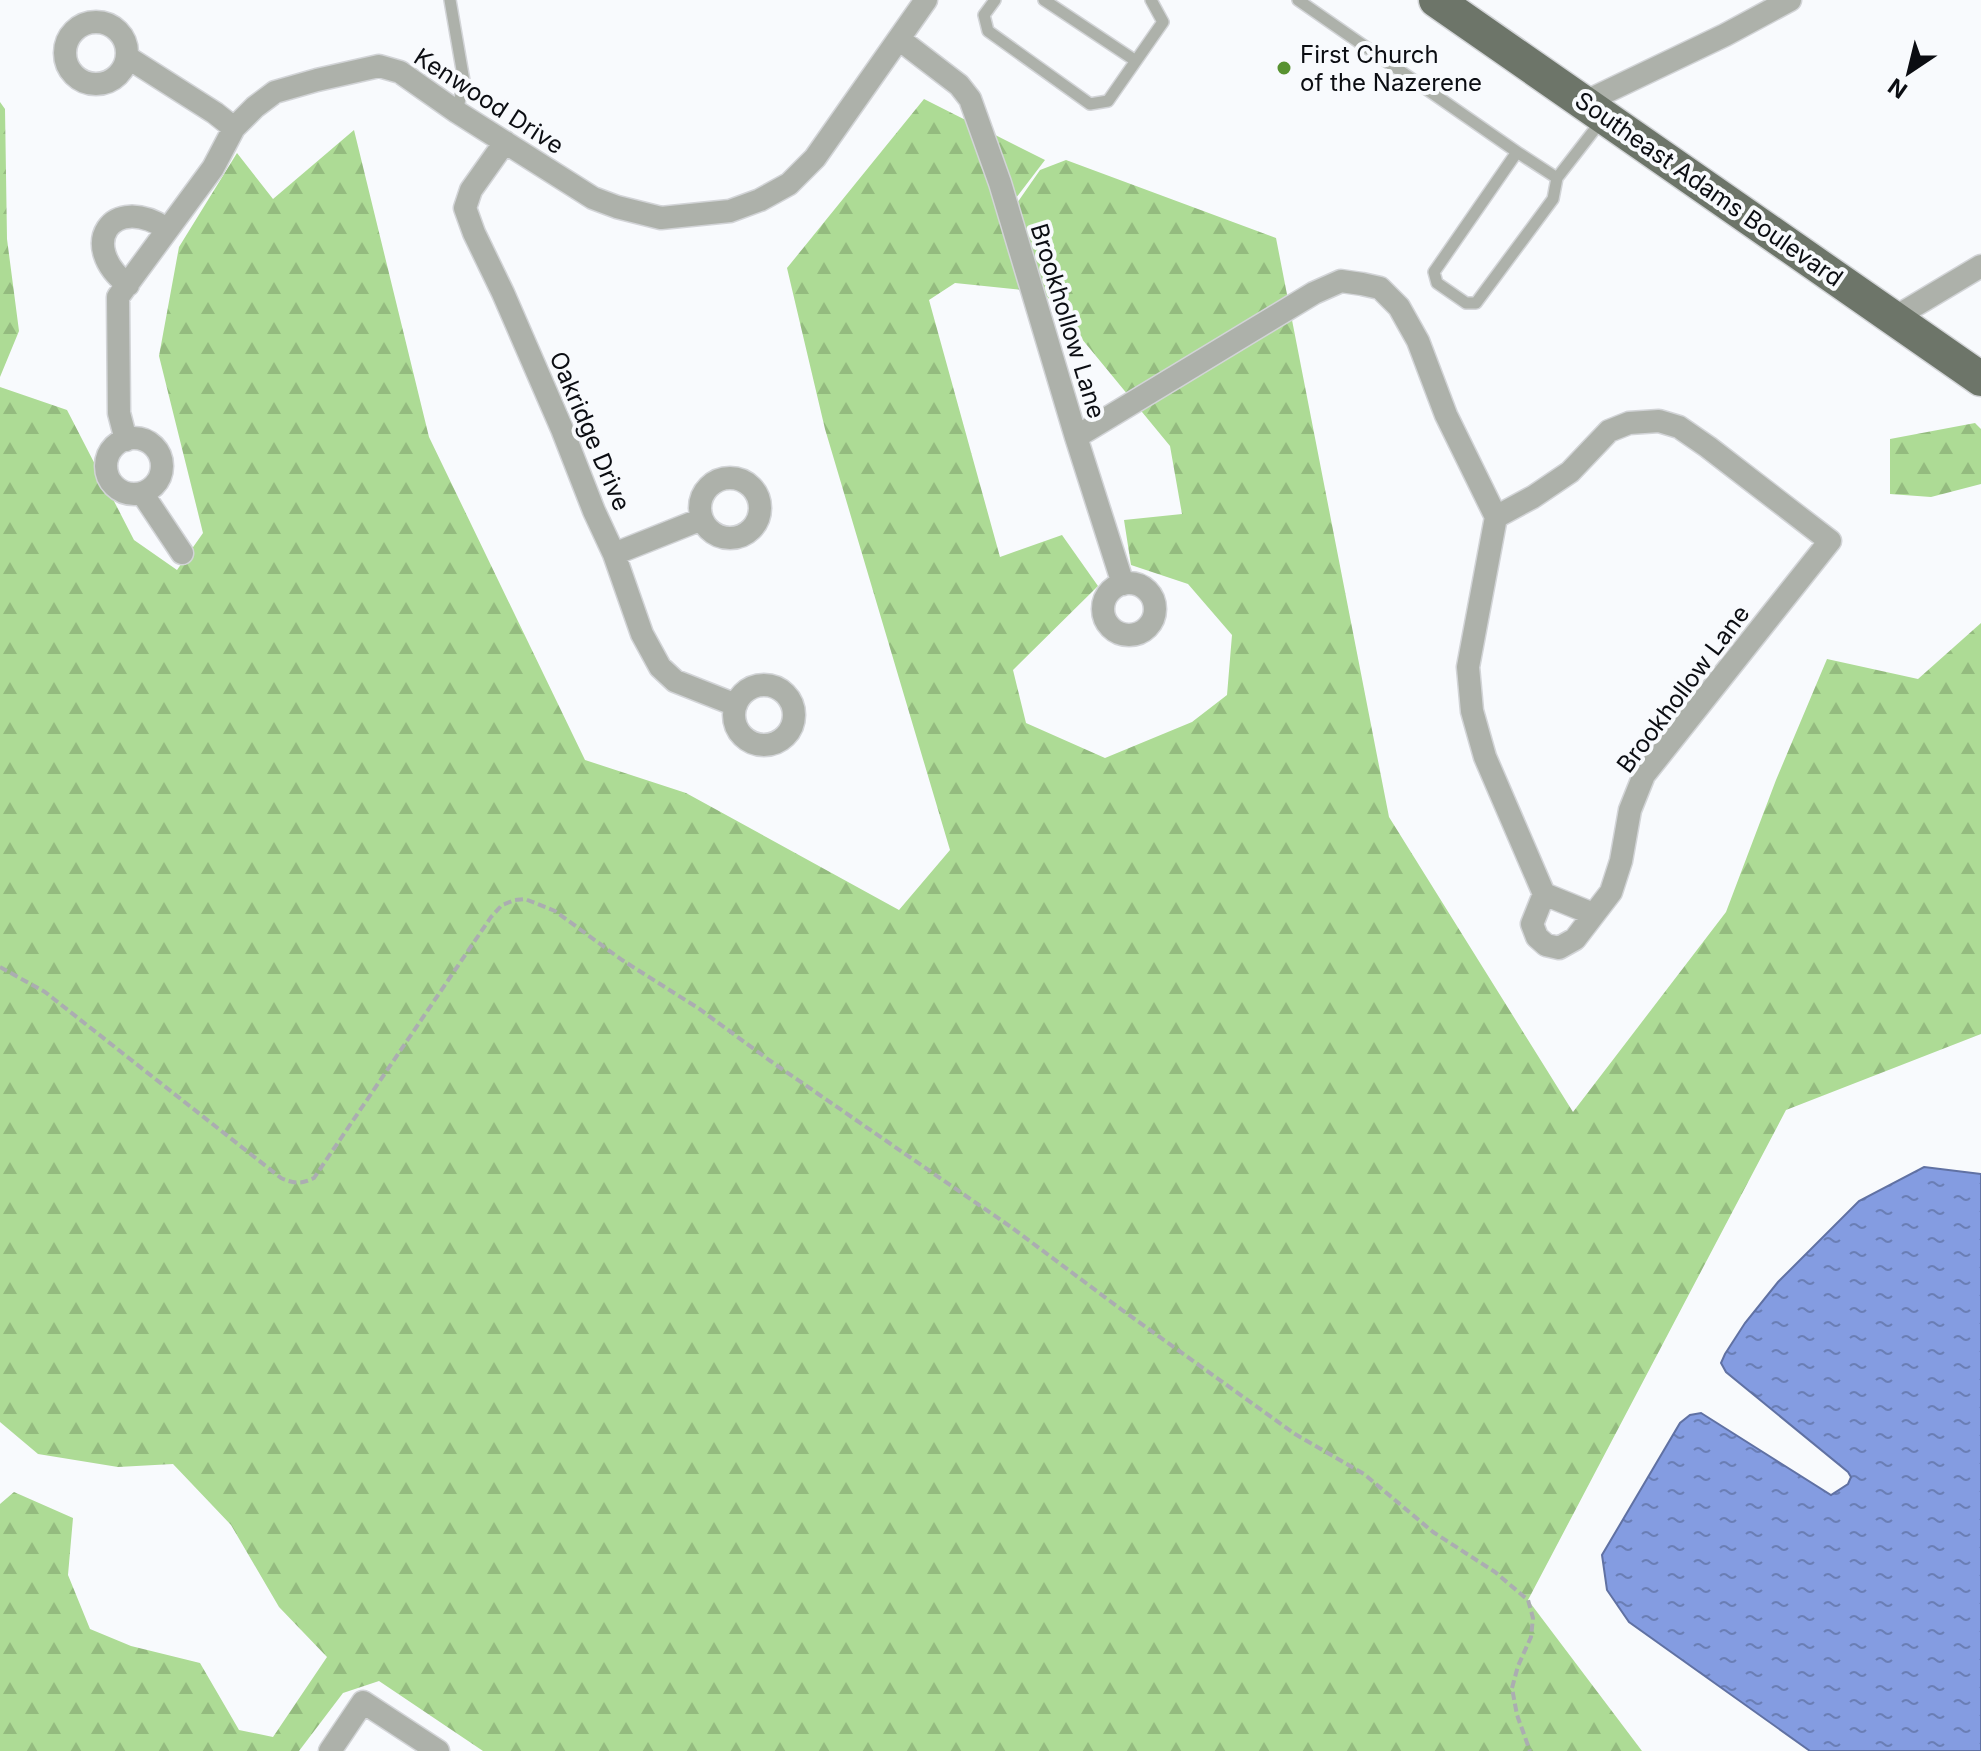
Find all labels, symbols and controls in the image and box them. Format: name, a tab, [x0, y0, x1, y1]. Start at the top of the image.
north arrow	[1869, 32, 1949, 112]
place label: First Church of the Nazerene	[1300, 40, 1482, 97]
street label: Kenwood Drive	[409, 42, 569, 160]
marker: First Church of the Nazerene	[1275, 59, 1293, 77]
text: N	[1883, 73, 1912, 104]
street label: Southeast Adams Boulevard	[1570, 85, 1848, 293]
street label: Brookhollow Lane	[1025, 220, 1111, 422]
street label: Oakridge Drive	[543, 347, 637, 515]
street label: Brookhollow Lane	[1611, 600, 1755, 778]

